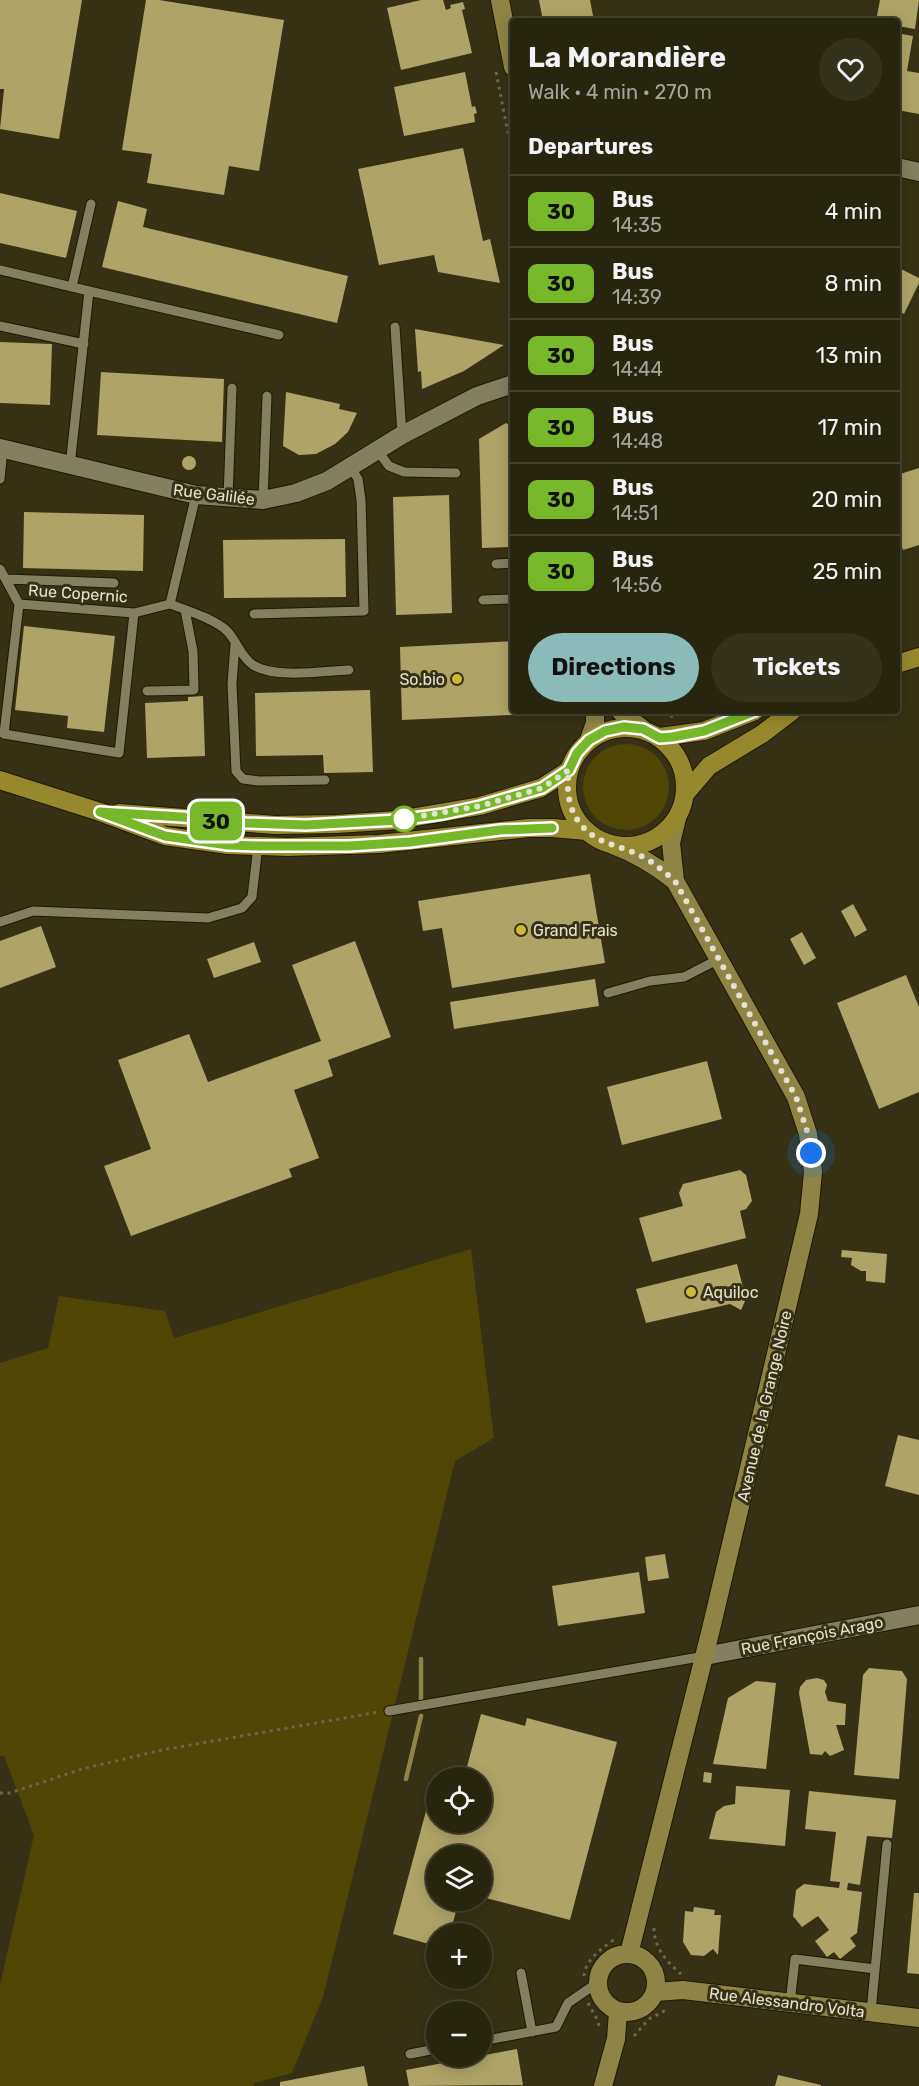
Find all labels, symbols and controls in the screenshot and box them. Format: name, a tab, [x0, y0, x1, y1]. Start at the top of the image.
button: heart	[819, 38, 882, 101]
text: La Morandière	[528, 41, 726, 74]
text: Walk · 4 min · 270 m	[528, 80, 712, 104]
text: Departures	[528, 133, 653, 160]
text: Bus	[612, 186, 654, 213]
text: 4 min	[825, 198, 882, 225]
text: 30	[547, 199, 575, 224]
text: 14:35	[612, 213, 662, 237]
text: Bus	[612, 258, 654, 285]
text: 8 min	[824, 270, 882, 297]
text: 30	[547, 271, 575, 296]
text: 14:39	[612, 285, 662, 309]
text: Bus	[612, 330, 654, 357]
text: 13 min	[816, 342, 882, 369]
text: 30	[547, 343, 575, 368]
text: 14:44	[612, 357, 663, 381]
text: Bus	[612, 402, 654, 429]
text: 17 min	[818, 414, 882, 441]
text: 30	[547, 415, 575, 440]
text: 14:48	[612, 429, 663, 453]
text: Bus	[612, 474, 654, 501]
street label: Rue Galilée	[172, 480, 256, 509]
text: 20 min	[812, 486, 882, 513]
text: 30	[547, 487, 575, 512]
text: 14:51	[612, 501, 658, 525]
text: Bus	[612, 546, 654, 573]
text: 25 min	[812, 558, 882, 585]
text: 30	[547, 559, 575, 584]
text: 14:56	[612, 573, 662, 597]
street label: Rue Copernic	[28, 581, 129, 606]
button: Directions	[528, 633, 699, 702]
button: Tickets	[711, 633, 882, 702]
place label: So.bio	[399, 670, 445, 689]
marker: So.bio	[450, 672, 464, 686]
line badge: 30	[189, 802, 243, 840]
unlabelled marker	[391, 806, 417, 832]
text: 30	[202, 809, 230, 834]
place label: Grand Frais	[533, 921, 618, 940]
marker: Grand Frais	[514, 923, 528, 937]
your location	[796, 1138, 826, 1168]
place label: Aquiloc	[703, 1283, 759, 1302]
marker: Aquiloc	[684, 1285, 698, 1299]
street label: Avenue de la Grange Noire	[733, 1309, 796, 1504]
street label: Rue François Arago	[739, 1612, 885, 1659]
map controls	[426, 1767, 492, 2067]
button: locate	[426, 1767, 492, 1833]
button: layers	[426, 1845, 492, 1911]
button: +	[426, 1923, 492, 1989]
street label: Rue Alessandro Volta	[708, 1984, 866, 2021]
button: −	[426, 2001, 492, 2067]

